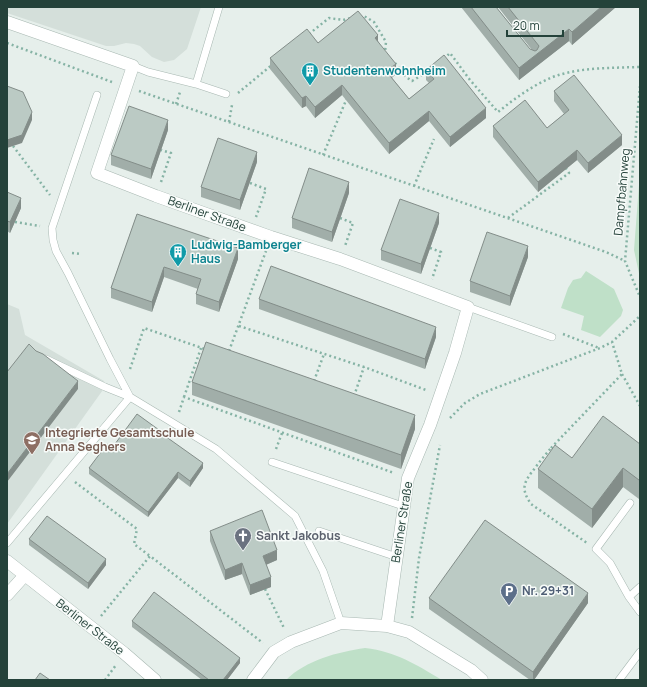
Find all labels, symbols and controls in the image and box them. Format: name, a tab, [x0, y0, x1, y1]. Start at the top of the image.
scale bar	[507, 12, 563, 38]
text: 20 m	[513, 17, 540, 34]
building icon: Studentenwohnheim	[300, 61, 320, 86]
place label: Studentenwohnheim	[323, 62, 446, 79]
street label: Dampfbahnweg	[609, 148, 634, 236]
street label: Berliner Straße	[166, 191, 249, 236]
place label: Ludwig-Bamberger Haus	[191, 236, 302, 267]
building icon: Ludwig-Bamberger Haus	[168, 242, 188, 267]
place label: Integrierte Gesamtschule Anna Seghers	[45, 424, 194, 455]
school or university icon: Integrierte Gesamtschule Anna Seghers	[22, 430, 42, 455]
street label: Berliner Straße	[387, 480, 416, 564]
church icon: Sankt Jakobus	[233, 526, 253, 551]
place label: Sankt Jakobus	[256, 527, 341, 544]
parking icon: Nr. 29+31	[499, 581, 519, 606]
place label: Nr. 29+31	[522, 582, 574, 599]
street label: Berliner Straße	[53, 595, 128, 659]

